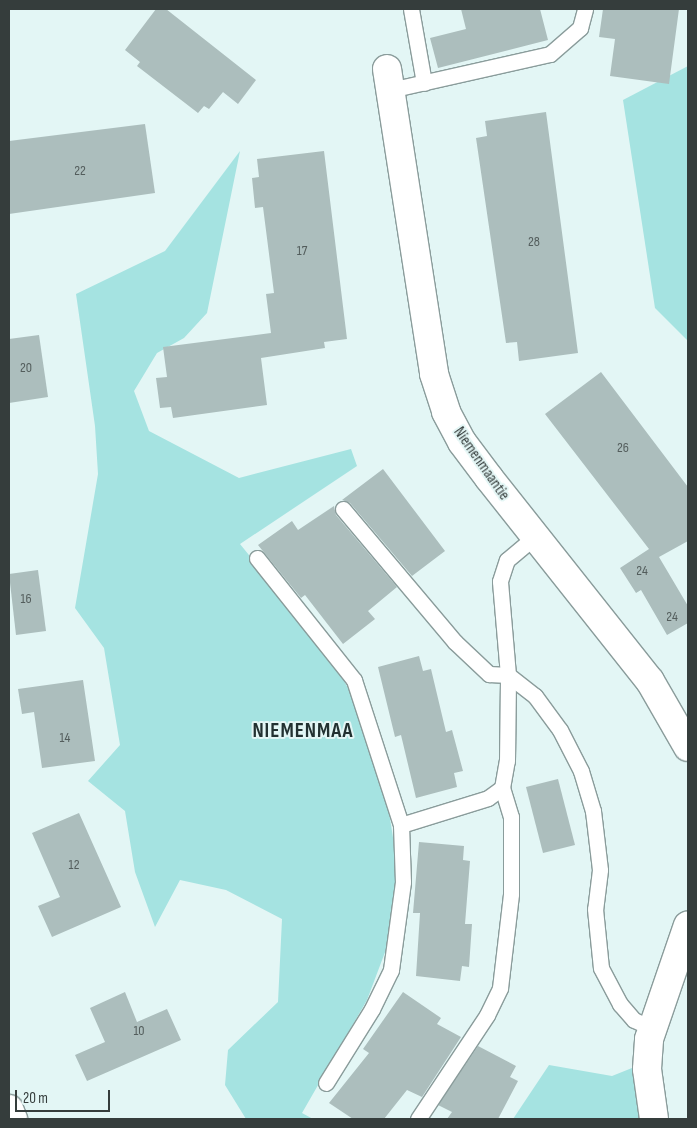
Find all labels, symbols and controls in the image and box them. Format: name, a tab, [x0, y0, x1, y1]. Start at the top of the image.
house number: 22	[74, 163, 86, 179]
house number: 28	[528, 234, 540, 250]
house number: 17	[297, 243, 307, 259]
house number: 20	[20, 360, 32, 376]
street label: Niemenmaantie	[449, 424, 513, 504]
house number: 26	[617, 440, 629, 456]
house number: 24	[636, 563, 648, 579]
house number: 16	[20, 591, 32, 607]
house number: 24	[666, 609, 678, 625]
district label: NIEMENMAA	[251, 718, 355, 744]
house number: 14	[60, 730, 70, 746]
house number: 12	[69, 857, 79, 873]
house number: 10	[133, 1023, 145, 1039]
scale bar	[18, 1080, 112, 1112]
text: 20 m	[23, 1089, 48, 1108]

